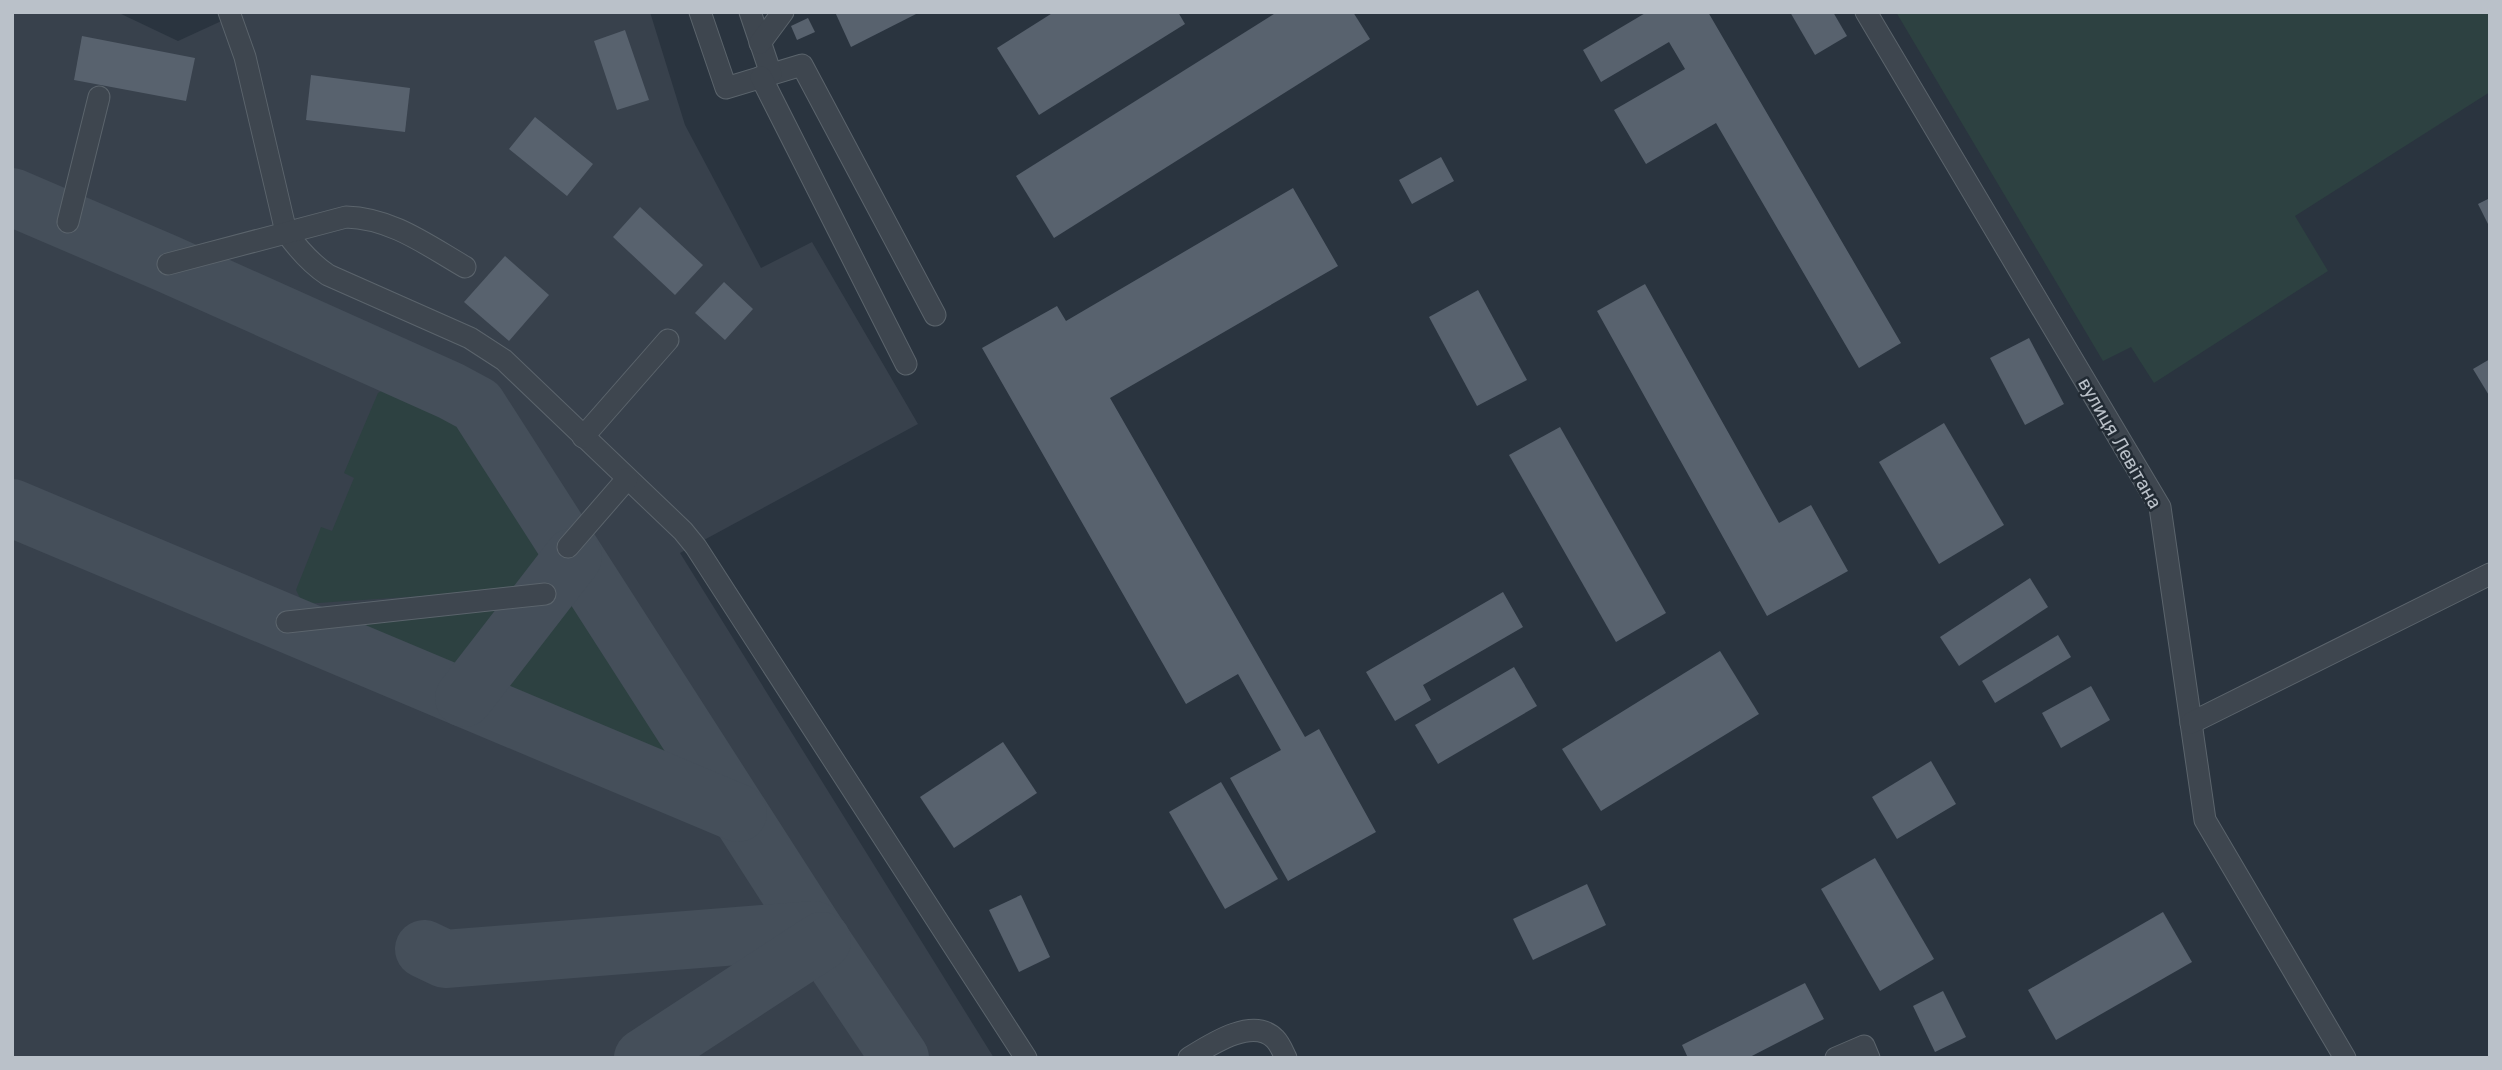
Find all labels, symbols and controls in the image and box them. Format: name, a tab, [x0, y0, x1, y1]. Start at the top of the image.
street label: вулиця Левітана	[2073, 373, 2167, 513]

